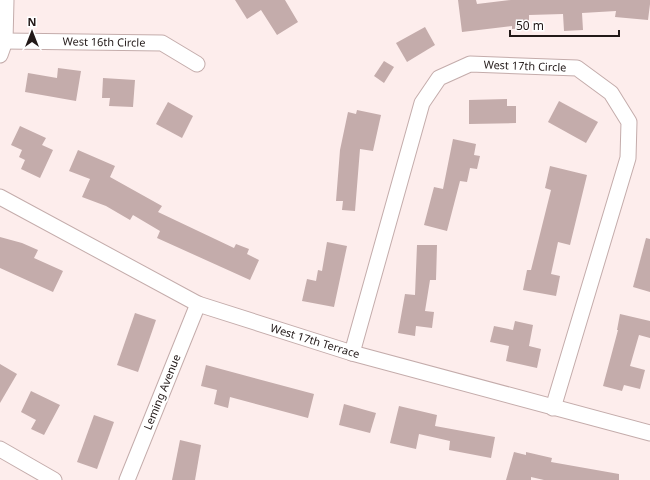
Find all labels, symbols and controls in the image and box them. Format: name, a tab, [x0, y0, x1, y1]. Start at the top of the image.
north arrow	[12, 12, 52, 52]
scale bar	[510, 12, 619, 38]
text: N	[28, 14, 36, 29]
text: 50 m	[516, 17, 544, 34]
street label: West 16th Circle	[62, 33, 146, 50]
street label: West 17th Circle	[483, 57, 567, 74]
street label: West 17th Terrace	[269, 320, 362, 361]
street label: Leming Avenue	[140, 352, 184, 432]

